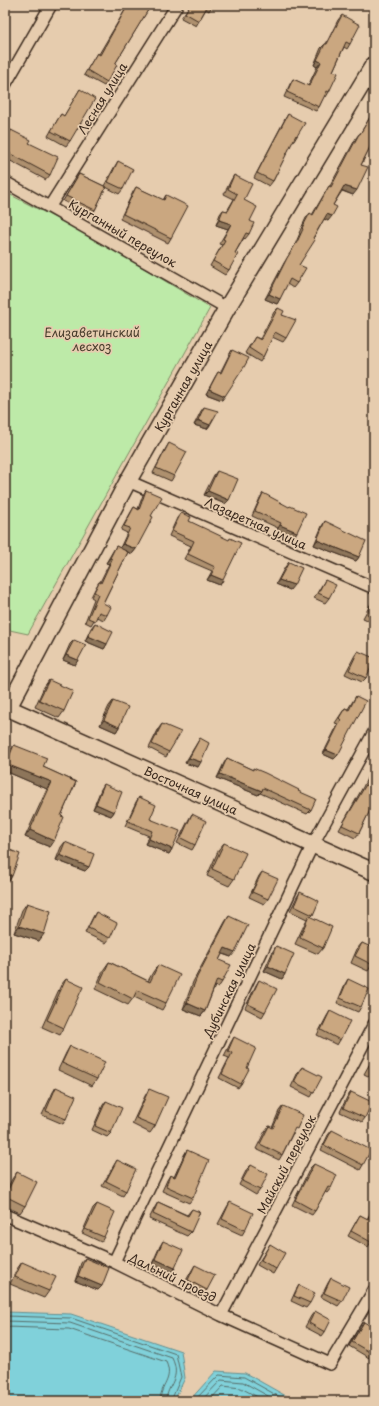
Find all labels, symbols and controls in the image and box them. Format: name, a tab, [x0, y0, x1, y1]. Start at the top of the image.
street label: Лесная улица	[73, 58, 131, 137]
street label: Курганный переулок	[66, 195, 181, 272]
park label: Елизаветинский лесхоз	[44, 323, 140, 355]
street label: Курганная улица	[150, 337, 217, 435]
street label: Лазаретная улица	[202, 492, 310, 554]
street label: Восточная улица	[141, 761, 241, 819]
street label: Дубинская улица	[198, 939, 260, 1041]
street label: Майский переулок	[252, 1110, 320, 1217]
street label: Дальний проезд	[125, 1248, 220, 1306]

